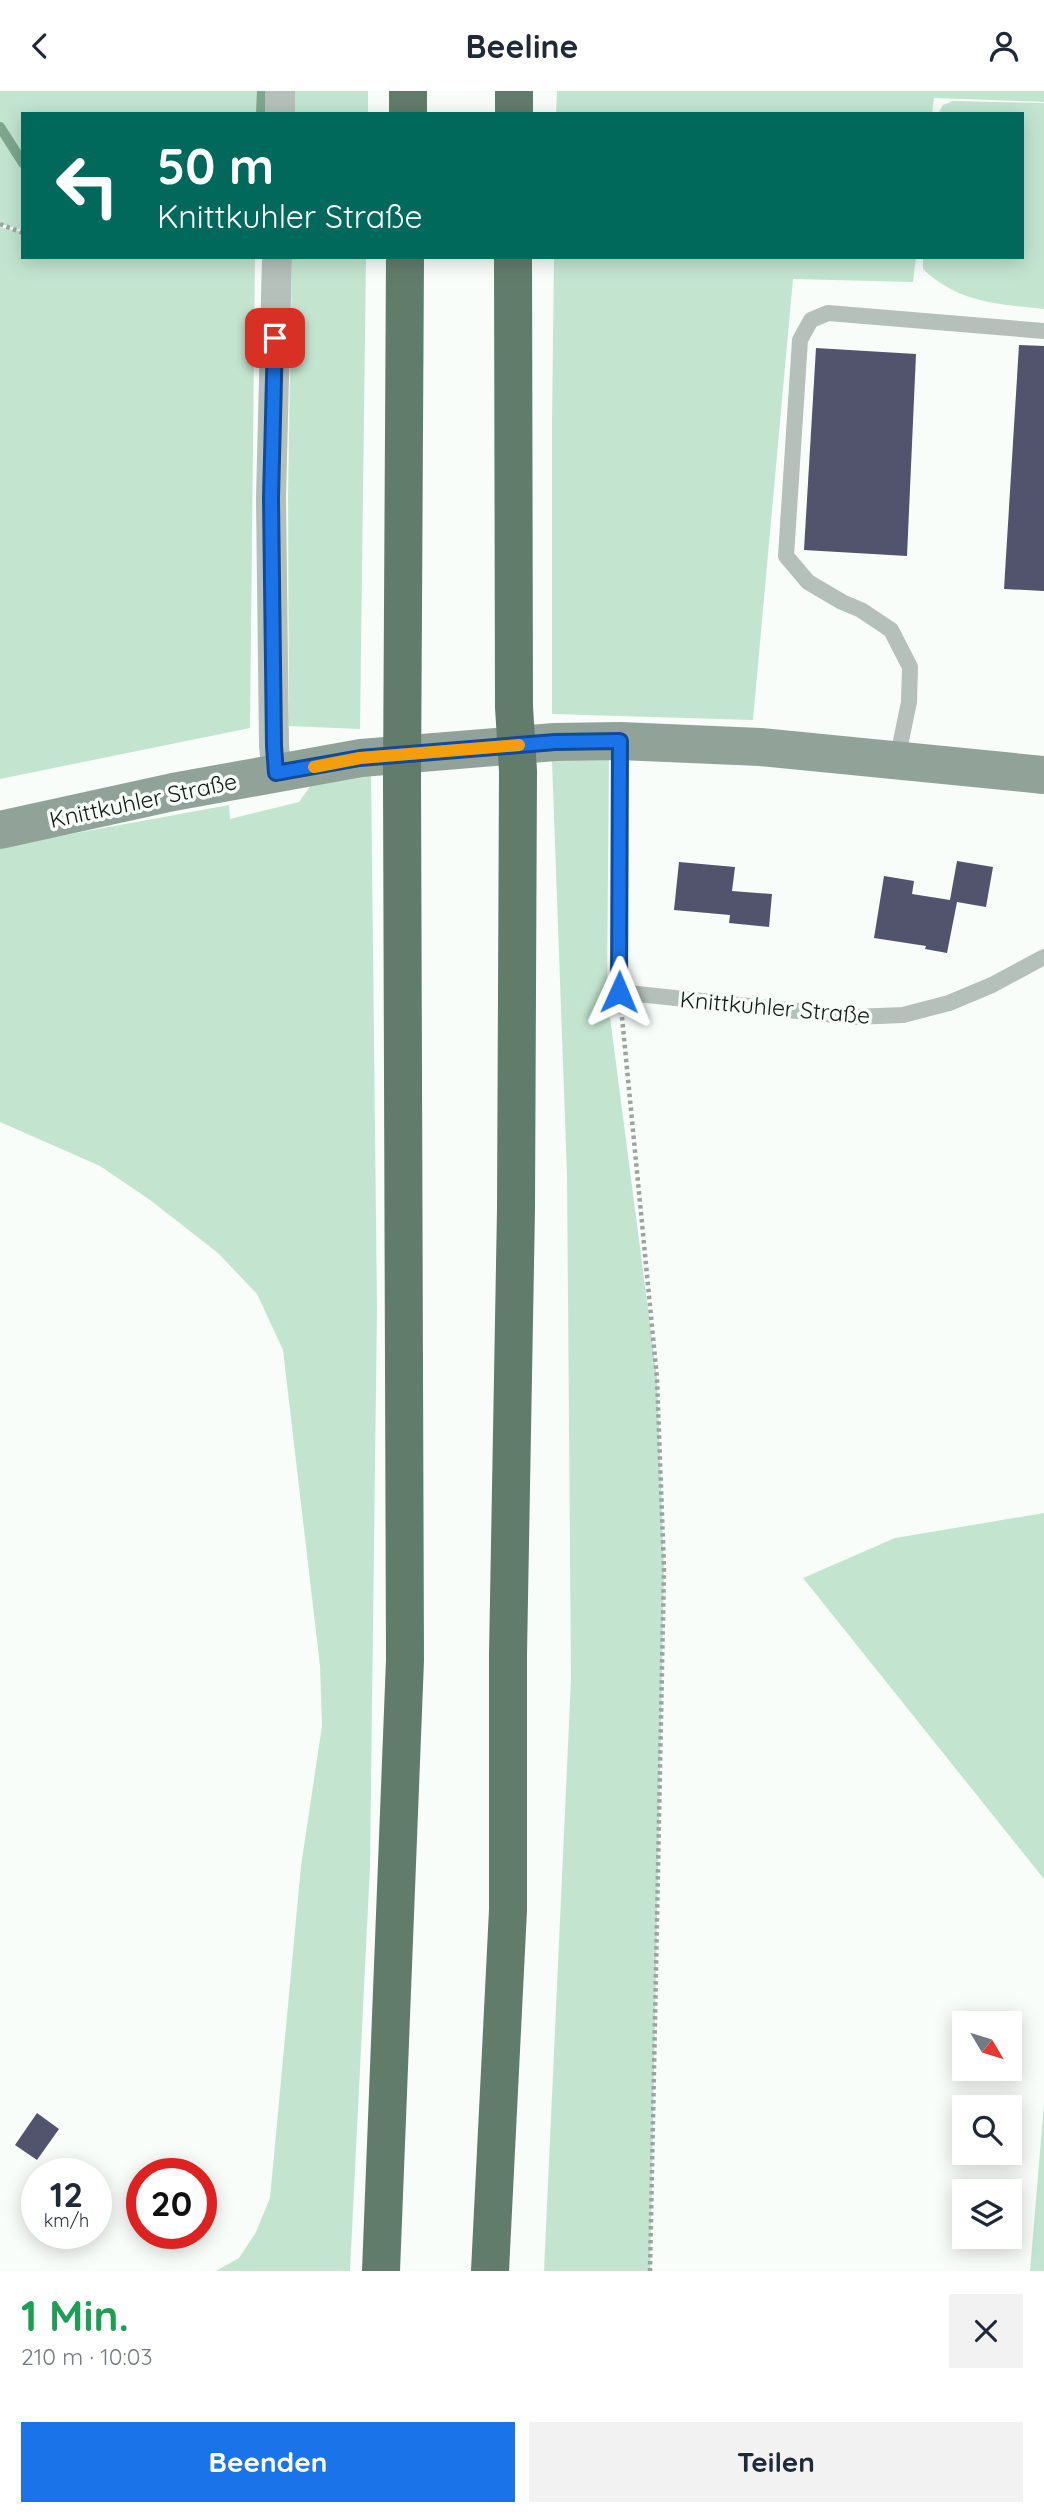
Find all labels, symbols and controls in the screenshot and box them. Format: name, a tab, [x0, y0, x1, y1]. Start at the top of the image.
text: Beeline	[466, 26, 578, 66]
icon: back	[21, 27, 59, 65]
icon: person	[985, 27, 1023, 65]
text: 50 m	[157, 135, 274, 196]
icon: left	[42, 140, 133, 231]
text: Knittkuhler Straße	[157, 196, 423, 236]
pin	[245, 308, 305, 368]
icon: arrive	[256, 319, 294, 357]
street label: Knittkuhler Straße	[47, 766, 239, 834]
position arrow	[582, 955, 656, 1029]
street label: Knittkuhler Straße	[679, 984, 871, 1030]
north arrow	[952, 2011, 1022, 2081]
map controls	[952, 2011, 1022, 2249]
button: search	[952, 2095, 1022, 2165]
speed limit sign: 20	[126, 2158, 217, 2249]
text: 12	[50, 2172, 83, 2216]
button: layers	[952, 2179, 1022, 2249]
text: km/h	[44, 2209, 89, 2232]
text: 1 Min.	[21, 2289, 129, 2342]
button: close	[949, 2294, 1023, 2368]
text: 210 m · 10:03	[21, 2342, 152, 2371]
button: Beenden	[21, 2422, 515, 2502]
button: Teilen	[529, 2422, 1023, 2502]

